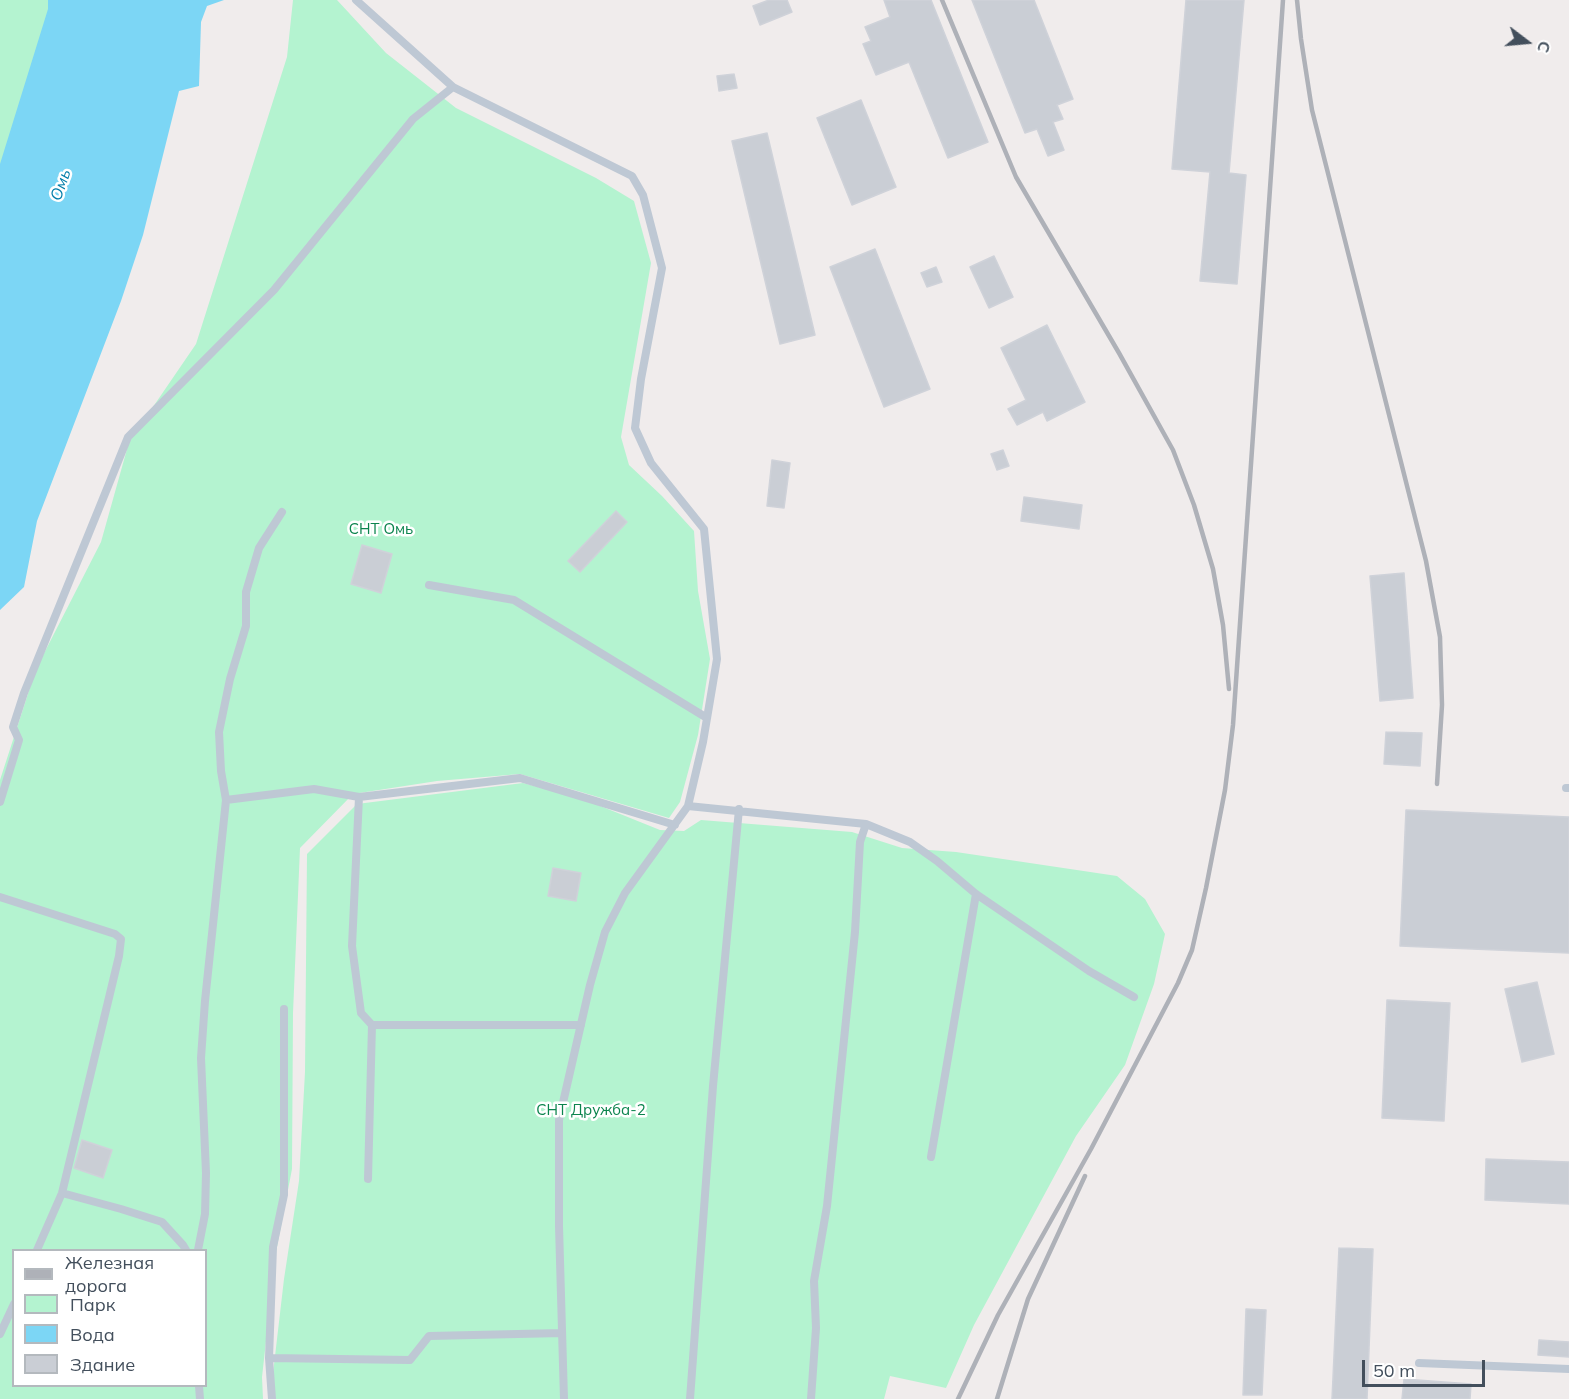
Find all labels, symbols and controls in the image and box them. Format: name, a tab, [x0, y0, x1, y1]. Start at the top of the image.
north arrow	[1497, 12, 1557, 72]
text: С	[1533, 39, 1555, 55]
water label: Омь	[47, 167, 75, 203]
park label: СНТ Омь	[349, 520, 413, 538]
park label: СНТ Дружба-2	[536, 1101, 646, 1119]
legend	[12, 1249, 207, 1387]
text: Железная дорога	[65, 1251, 154, 1297]
text: Парк	[70, 1293, 115, 1316]
text: Вода	[70, 1323, 115, 1346]
scale bar	[1365, 1348, 1488, 1386]
text: Здание	[70, 1353, 135, 1376]
text: 50 m	[1373, 1359, 1415, 1382]

